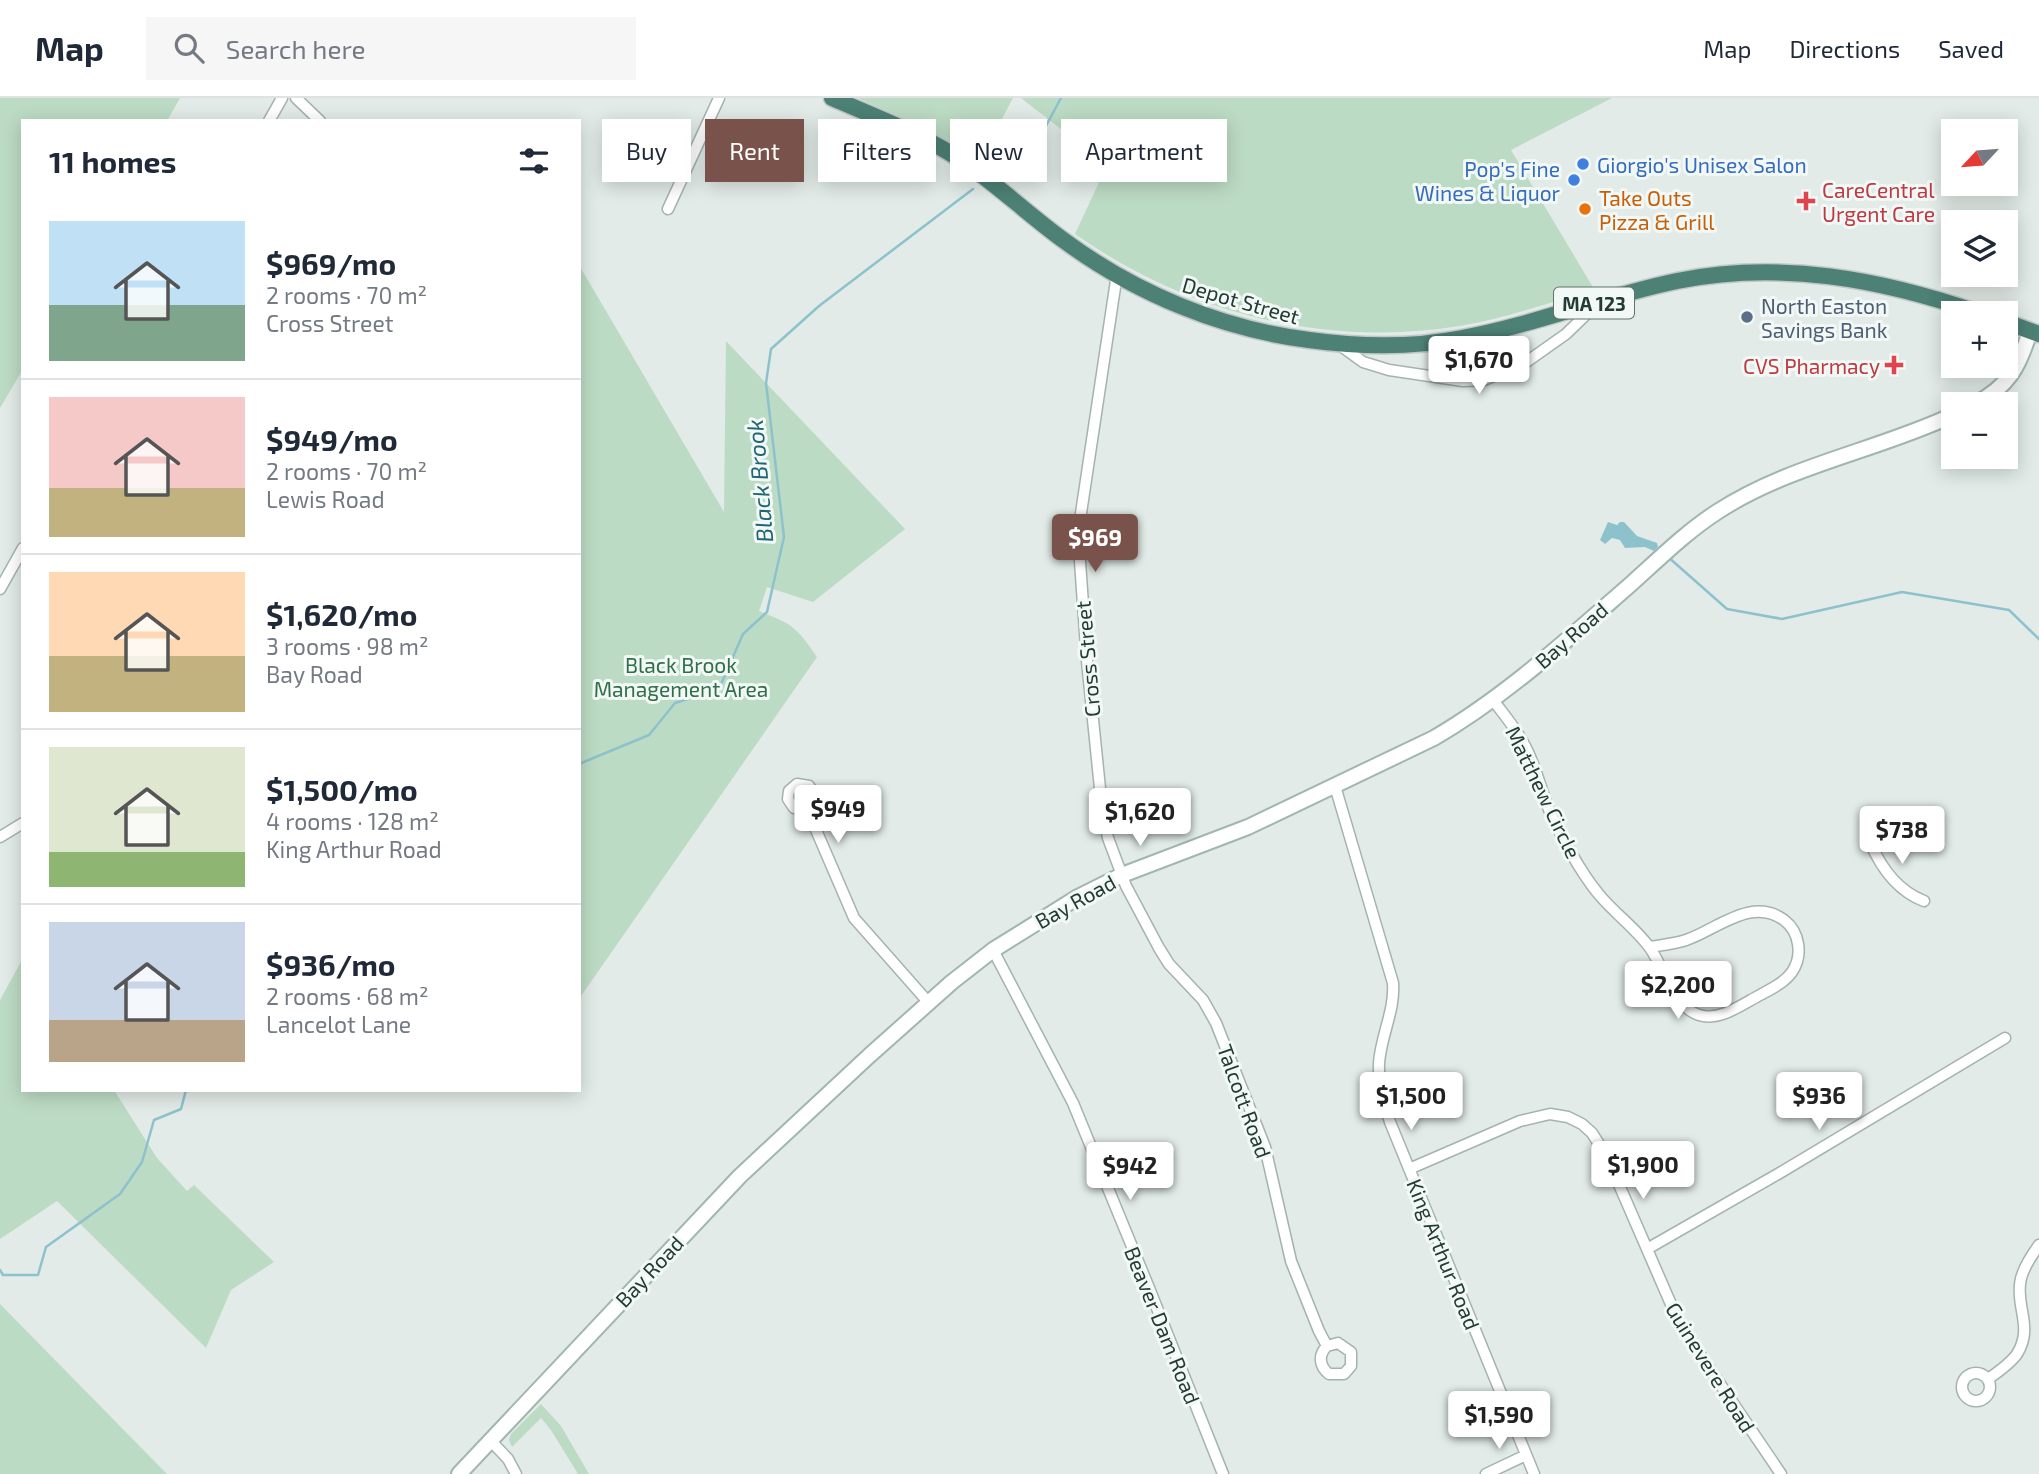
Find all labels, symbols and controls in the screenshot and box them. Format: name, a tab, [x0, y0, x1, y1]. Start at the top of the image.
search box	[146, 17, 636, 80]
text: Map	[35, 28, 104, 68]
icon: search	[170, 29, 208, 67]
text: Search here	[226, 33, 365, 64]
text: Map	[1703, 34, 1751, 63]
text: Directions	[1789, 34, 1900, 63]
text: Saved	[1938, 34, 2004, 63]
chip: Buy	[602, 119, 691, 182]
chip: Rent	[705, 119, 804, 182]
chip: Filters	[818, 119, 936, 182]
chip: New	[950, 119, 1047, 182]
chip: Apartment	[1061, 119, 1227, 182]
north arrow	[1941, 119, 2018, 196]
map controls	[1941, 119, 2018, 469]
icon: filters	[515, 142, 553, 180]
text: 11 homes	[49, 143, 176, 179]
place label: Giorgio's Unisex Salon	[1597, 152, 1807, 177]
place label: Pop's Fine Wines & Liquor	[1415, 156, 1561, 205]
marker: Giorgio's Unisex Salon	[1575, 156, 1591, 172]
marker: Pop's Fine Wines & Liquor	[1566, 172, 1582, 188]
place label: CareCentral Urgent Care	[1822, 177, 1935, 226]
place label: Take Outs Pizza & Grill	[1599, 185, 1715, 234]
marker: CareCentral Urgent Care	[1796, 191, 1816, 211]
marker: Take Outs Pizza & Grill	[1577, 201, 1593, 217]
button: layers	[1941, 210, 2018, 287]
text: $969/mo	[266, 245, 396, 281]
icon: home	[105, 249, 189, 333]
street label: Depot Street	[1180, 271, 1302, 329]
text: 2 rooms · 70 m²	[266, 281, 427, 309]
road number: MA 123	[1554, 288, 1634, 318]
place label: North Easton Savings Bank	[1761, 293, 1888, 342]
button: +	[1941, 301, 2018, 378]
text: Cross Street	[266, 309, 394, 337]
marker: North Easton Savings Bank	[1739, 309, 1755, 325]
pin: $1,670	[1422, 336, 1536, 396]
text: $1,670	[1444, 345, 1514, 373]
place label: CVS Pharmacy	[1743, 353, 1880, 378]
marker: CVS Pharmacy	[1886, 357, 1902, 373]
button: −	[1941, 392, 2018, 469]
water label: Black Brook	[740, 418, 778, 544]
text: $949/mo	[266, 421, 398, 457]
icon: home	[105, 425, 189, 509]
text: 2 rooms · 70 m²	[266, 457, 427, 485]
text: Lewis Road	[266, 485, 385, 513]
pin: $969	[1054, 514, 1136, 574]
text: $969	[1068, 523, 1122, 551]
text: $1,620/mo	[266, 596, 417, 632]
street label: Bay Road	[1529, 597, 1613, 673]
icon: home	[105, 600, 189, 684]
street label: Cross Street	[1069, 600, 1105, 718]
text: 3 rooms · 98 m²	[266, 632, 428, 660]
park label: Black Brook Management Area	[594, 652, 768, 701]
text: Bay Road	[266, 660, 363, 688]
street label: Matthew Circle	[1501, 722, 1587, 862]
text: $1,500/mo	[266, 771, 418, 807]
icon: home	[105, 775, 189, 859]
pin: $949	[797, 786, 879, 845]
pin: $1,620	[1083, 788, 1197, 848]
text: $949	[810, 794, 866, 822]
text: $1,620	[1105, 797, 1175, 825]
pin: $738	[1861, 806, 1943, 866]
text: 4 rooms · 128 m²	[266, 807, 439, 835]
text: $738	[1876, 815, 1928, 843]
text: King Arthur Road	[266, 835, 442, 863]
street label: Bay Road	[1030, 869, 1120, 933]
text: $936/mo	[266, 946, 396, 982]
icon: home	[105, 950, 189, 1034]
pin: $2,200	[1621, 962, 1735, 1021]
text: $2,200	[1641, 970, 1715, 998]
text: 2 rooms · 68 m²	[266, 982, 429, 1010]
text: Lancelot Lane	[266, 1010, 411, 1038]
street label: Talcott Road	[1213, 1041, 1277, 1161]
pin: $1,500	[1354, 1072, 1468, 1132]
pin: $936	[1778, 1072, 1860, 1132]
text: $1,500	[1376, 1081, 1446, 1109]
text: $936	[1792, 1081, 1846, 1109]
pin: $942	[1089, 1142, 1171, 1202]
pin: $1,900	[1586, 1142, 1700, 1201]
text: $1,900	[1607, 1150, 1679, 1178]
text: $942	[1103, 1151, 1157, 1179]
street label: King Arthur Road	[1402, 1175, 1486, 1333]
street label: Bay Road	[610, 1230, 688, 1312]
street label: Beaver Dam Road	[1120, 1243, 1206, 1407]
street label: Guinevere Road	[1661, 1297, 1761, 1437]
pin: $1,590	[1442, 1392, 1556, 1451]
text: $1,590	[1464, 1400, 1534, 1428]

